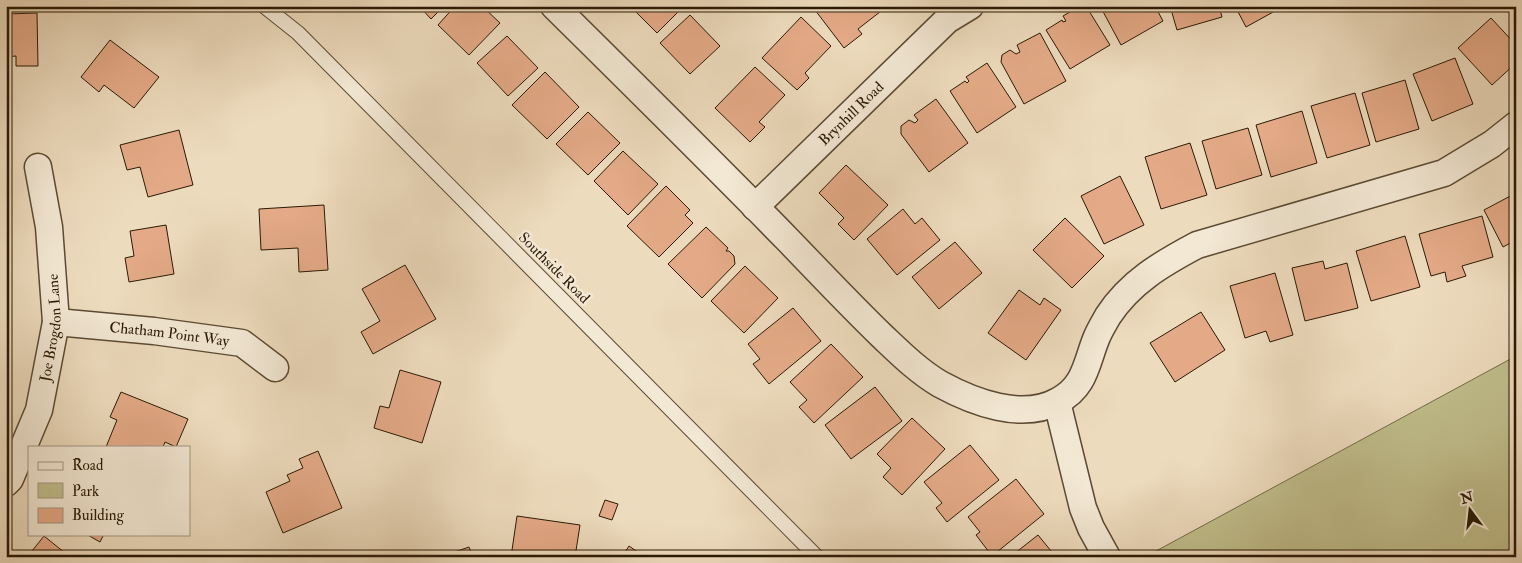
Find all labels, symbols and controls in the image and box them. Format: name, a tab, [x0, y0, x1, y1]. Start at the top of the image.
street label: Brynhill Road	[814, 77, 888, 150]
street label: Southside Road	[514, 228, 594, 308]
street label: Joe Brogdon Lane	[35, 273, 66, 385]
street label: Chatham Point Way	[109, 317, 231, 351]
legend	[28, 446, 190, 536]
text: Road	[72, 456, 104, 475]
text: Park	[72, 482, 99, 501]
north arrow	[1444, 486, 1494, 536]
text: N	[1458, 488, 1475, 508]
text: Building	[72, 506, 124, 525]

